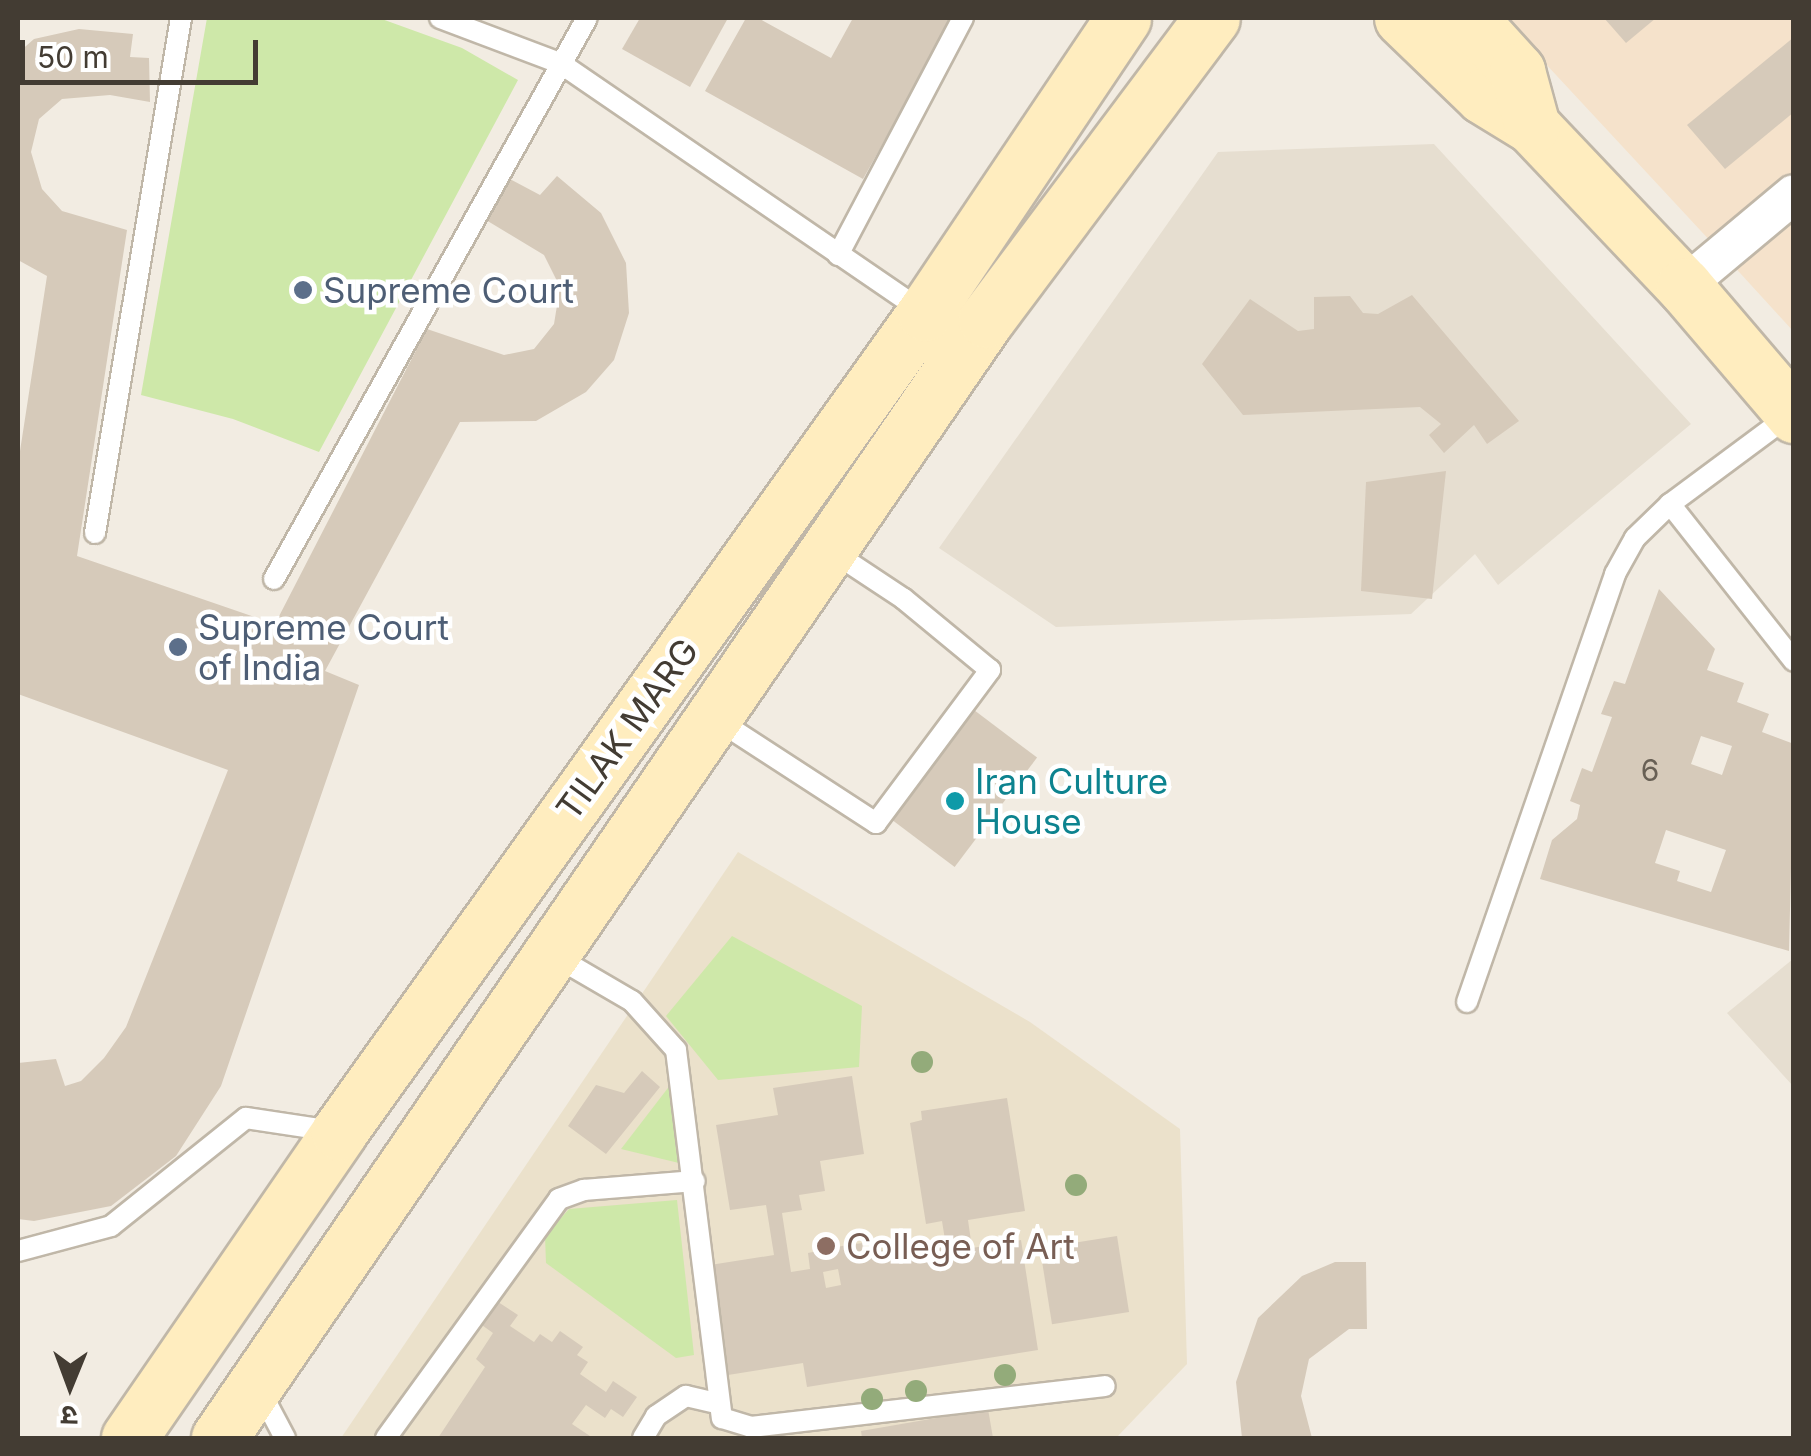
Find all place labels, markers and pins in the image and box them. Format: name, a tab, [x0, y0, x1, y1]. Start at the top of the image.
place label: Supreme Court	[323, 269, 574, 311]
marker: Supreme Court	[292, 279, 314, 301]
place label: Supreme Court of India	[198, 606, 449, 688]
marker: Supreme Court of India	[167, 636, 189, 658]
place label: Iran Culture House	[975, 760, 1168, 842]
marker: Iran Culture House	[944, 790, 966, 812]
place label: College of Art	[846, 1225, 1075, 1267]
marker: College of Art	[815, 1235, 837, 1257]

